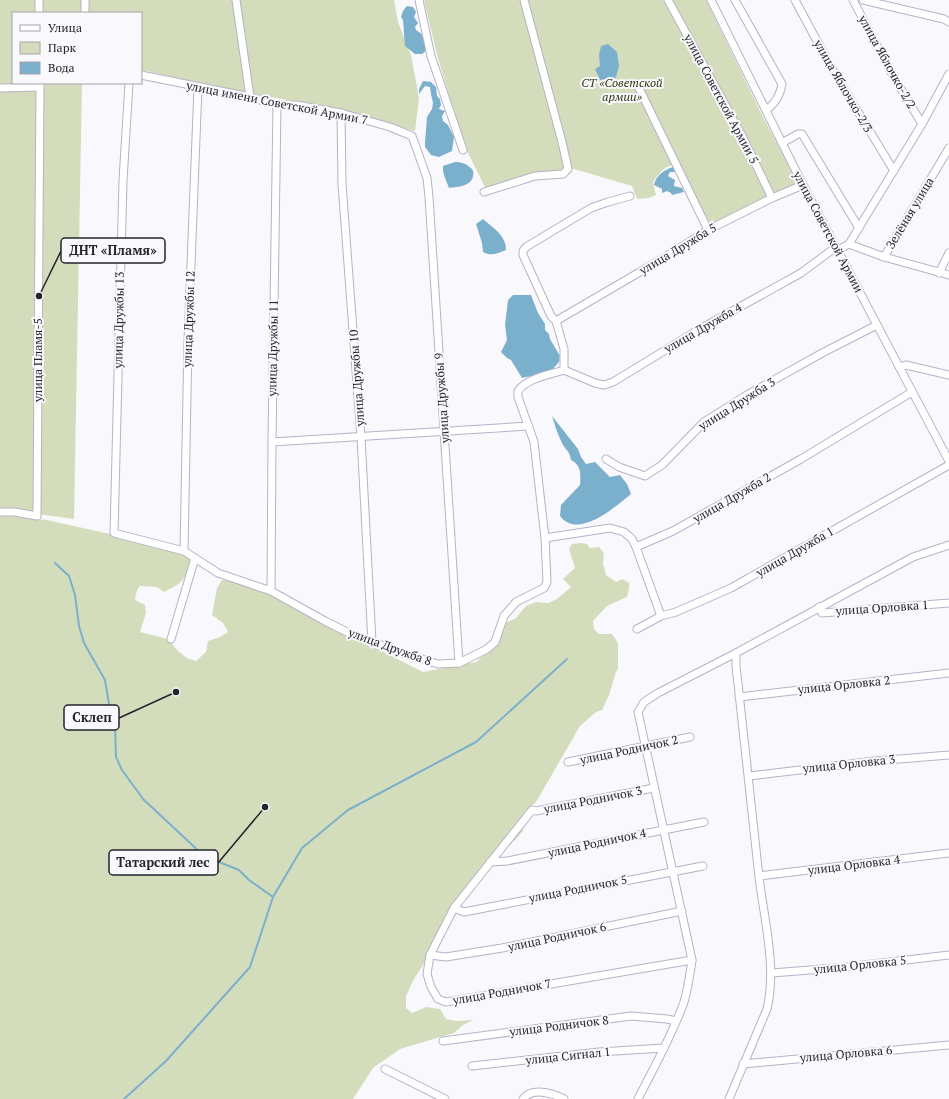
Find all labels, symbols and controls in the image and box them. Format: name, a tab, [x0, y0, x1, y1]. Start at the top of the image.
legend	[12, 12, 142, 84]
street label: улица Яблочко-2/2	[855, 12, 919, 111]
text: Улица	[48, 20, 82, 35]
street label: улица Советской Армии 5	[680, 30, 762, 166]
street label: улица Яблочко-2/3	[810, 36, 876, 135]
text: Парк	[48, 40, 76, 55]
text: Вода	[48, 60, 75, 75]
park label: СТ «Советской армии»	[581, 75, 663, 104]
street label: улица имени Советской Армии 7	[184, 77, 369, 127]
street label: улица Советской Армии	[790, 168, 867, 295]
street label: Зелёная улица	[882, 174, 937, 251]
street label: улица Дружба 5	[636, 220, 719, 278]
callout: ДНТ «Пламя»	[61, 238, 165, 263]
text: ДНТ «Пламя»	[69, 241, 157, 259]
street label: улица Дружбы 12	[179, 270, 198, 369]
street label: улица Дружбы 13	[110, 272, 127, 369]
street label: улица Дружба 4	[660, 299, 745, 356]
street label: улица Дружбы 11	[264, 300, 281, 397]
street label: улица Пламя-5	[30, 318, 45, 403]
street label: улица Дружбы 10	[346, 329, 367, 428]
street label: улица Дружбы 9	[431, 352, 452, 445]
street label: улица Дружба 3	[695, 374, 778, 434]
street label: улица Дружба 2	[689, 469, 773, 526]
street label: улица Дружба 1	[752, 523, 836, 580]
street label: улица Орловка 1	[834, 597, 929, 618]
street label: улица Дружба 8	[346, 624, 434, 669]
street label: улица Орловка 2	[796, 672, 891, 697]
callout: Склеп	[64, 705, 119, 730]
text: Склеп	[72, 708, 112, 726]
street label: улица Родничок 2	[578, 732, 679, 767]
street label: улица Орловка 3	[801, 751, 896, 776]
street label: улица Родничок 3	[541, 783, 643, 817]
street label: улица Родничок 4	[546, 825, 648, 860]
callout: Татарский лес	[109, 850, 218, 875]
street label: улица Орловка 4	[806, 851, 901, 878]
text: Татарский лес	[116, 853, 210, 871]
street label: улица Родничок 5	[526, 872, 628, 906]
street label: улица Родничок 6	[506, 919, 608, 954]
street label: улица Орловка 5	[812, 952, 907, 977]
street label: улица Родничок 7	[450, 975, 552, 1008]
street label: улица Родничок 8	[507, 1012, 609, 1039]
street label: улица Орловка 6	[798, 1042, 893, 1065]
street label: улица Сигнал 1	[524, 1044, 611, 1068]

